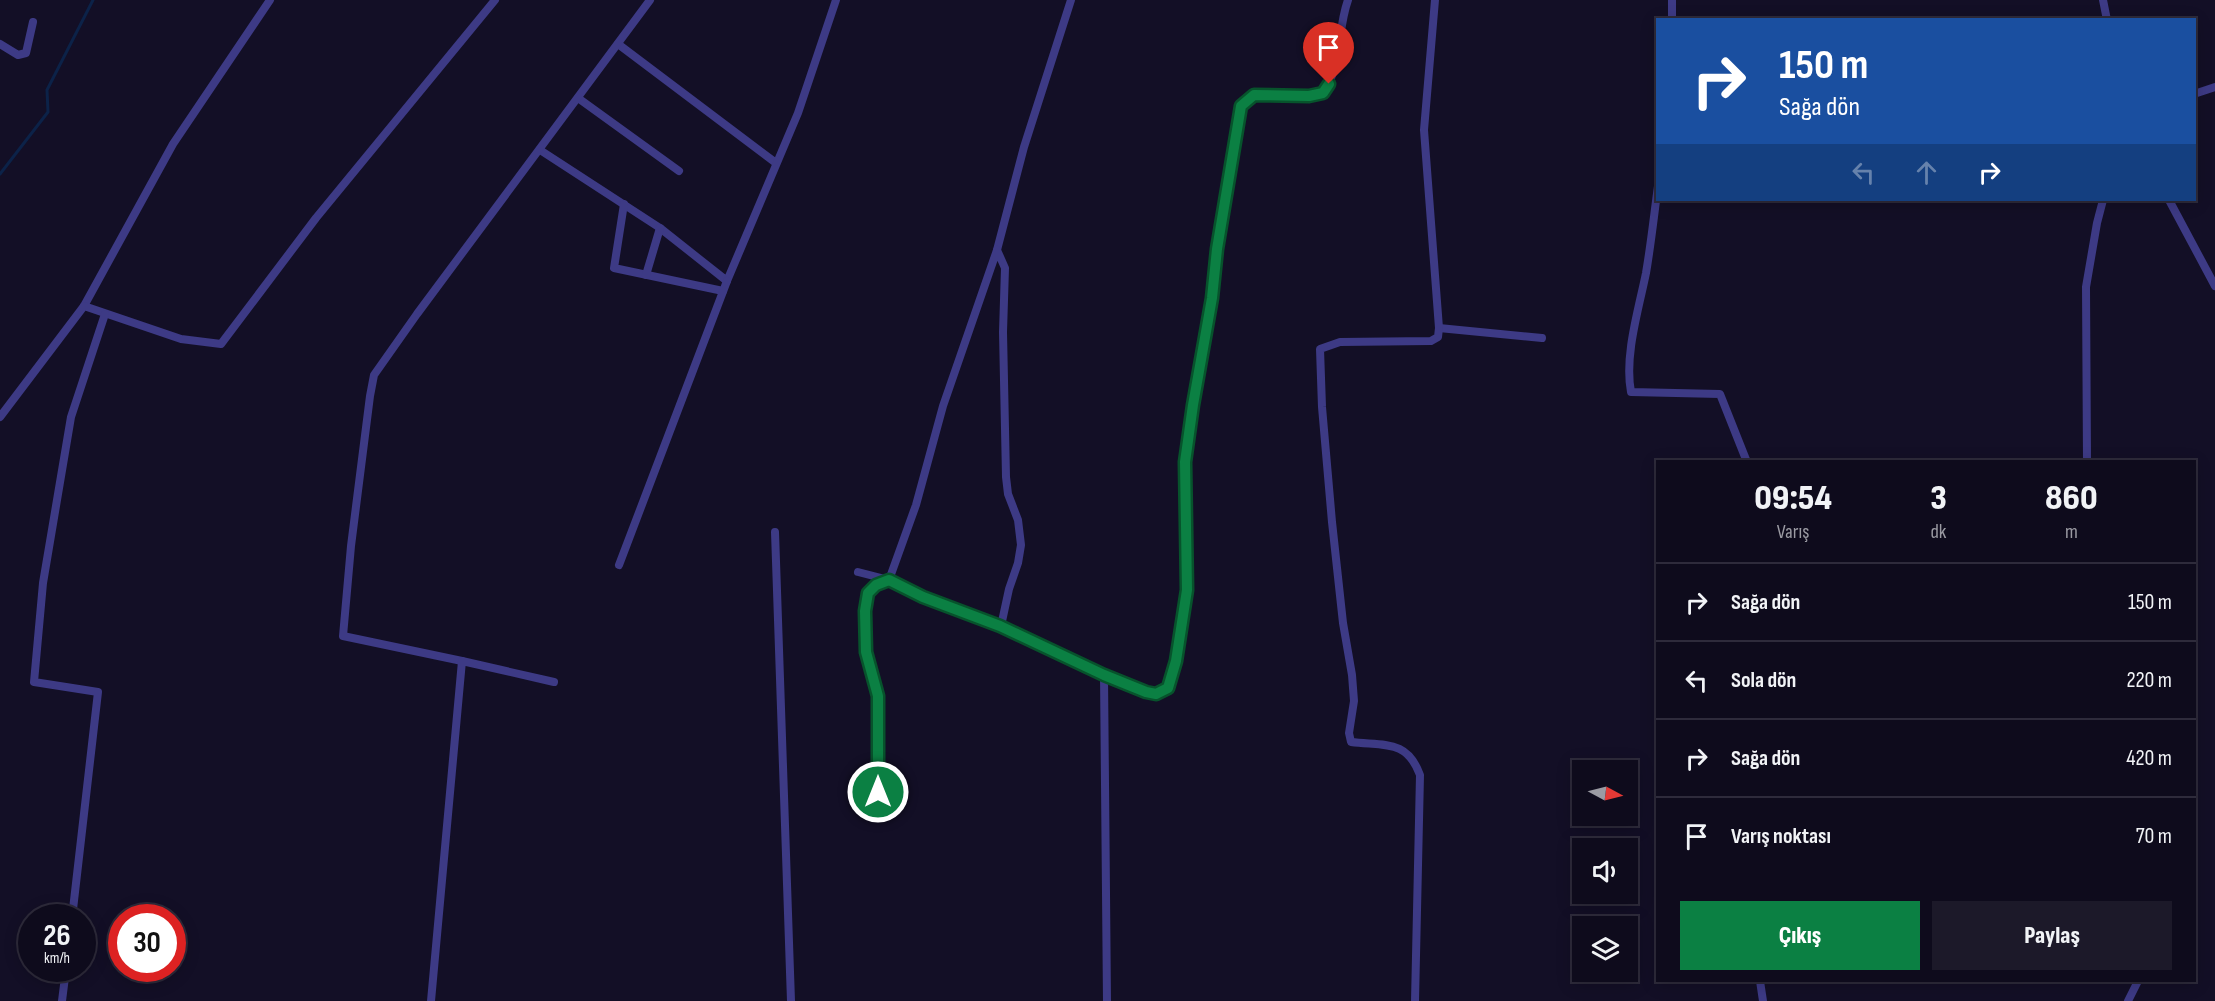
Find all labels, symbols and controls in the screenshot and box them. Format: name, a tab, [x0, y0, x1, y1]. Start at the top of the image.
pin	[1303, 22, 1354, 84]
icon: arrive	[1312, 31, 1345, 64]
text: 150 m	[1779, 40, 1868, 91]
icon: right	[1680, 42, 1758, 120]
text: Sağa dön	[1779, 91, 1860, 123]
icon: left	[1847, 156, 1880, 189]
icon: ahead	[1910, 156, 1943, 189]
icon: right	[1973, 156, 2006, 189]
text: 09:54	[1754, 477, 1832, 520]
text: 3	[1930, 477, 1947, 520]
text: 860	[2045, 477, 2098, 520]
text: Varış	[1777, 520, 1809, 544]
text: dk	[1931, 520, 1946, 544]
text: m	[2065, 520, 2078, 544]
icon: right	[1680, 586, 1713, 619]
text: Sağa dön	[1731, 589, 1800, 616]
text: 150 m	[2128, 589, 2172, 616]
icon: left	[1680, 664, 1713, 697]
text: Sola dön	[1731, 667, 1796, 694]
text: 220 m	[2126, 667, 2172, 694]
icon: right	[1680, 742, 1713, 775]
text: Sağa dön	[1731, 745, 1800, 772]
text: 420 m	[2126, 745, 2172, 772]
position arrow	[846, 760, 910, 824]
north arrow	[1572, 760, 1638, 826]
map controls	[1572, 760, 1638, 982]
icon: arrive	[1680, 820, 1713, 853]
text: Varış noktası	[1731, 823, 1831, 850]
text: 70 m	[2136, 823, 2172, 850]
button: sound	[1572, 838, 1638, 904]
button: Çıkış	[1680, 901, 1920, 970]
button: Paylaş	[1932, 901, 2172, 970]
speed limit sign: 30	[108, 904, 186, 982]
button: layers	[1572, 916, 1638, 982]
text: 26	[43, 918, 71, 954]
text: km/h	[44, 949, 70, 968]

